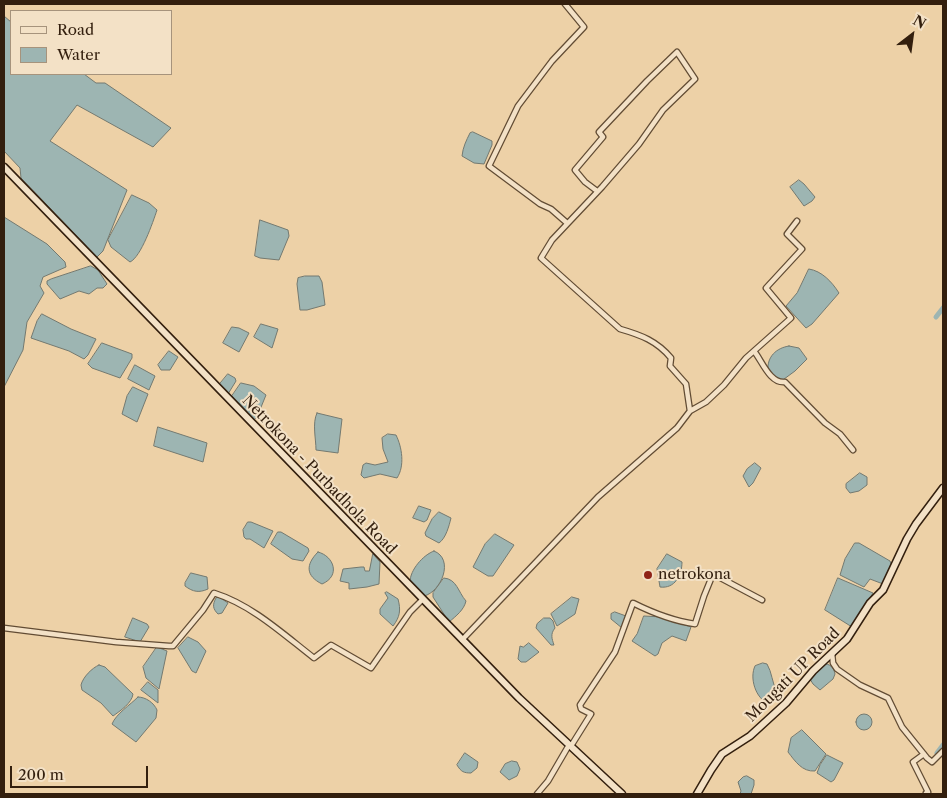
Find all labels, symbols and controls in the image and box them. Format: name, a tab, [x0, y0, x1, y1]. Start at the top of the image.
legend	[10, 10, 172, 75]
north arrow	[887, 10, 937, 60]
text: N	[910, 11, 929, 33]
text: Road	[57, 20, 94, 39]
text: Water	[57, 45, 100, 64]
street label: Netrokona - Purbadhola Road	[238, 392, 400, 558]
place label: netrokona	[658, 566, 731, 584]
marker: netrokona	[642, 569, 654, 581]
street label: Mougati UP Road	[742, 624, 844, 726]
scale bar	[12, 756, 150, 788]
text: 200 m	[18, 765, 64, 784]

